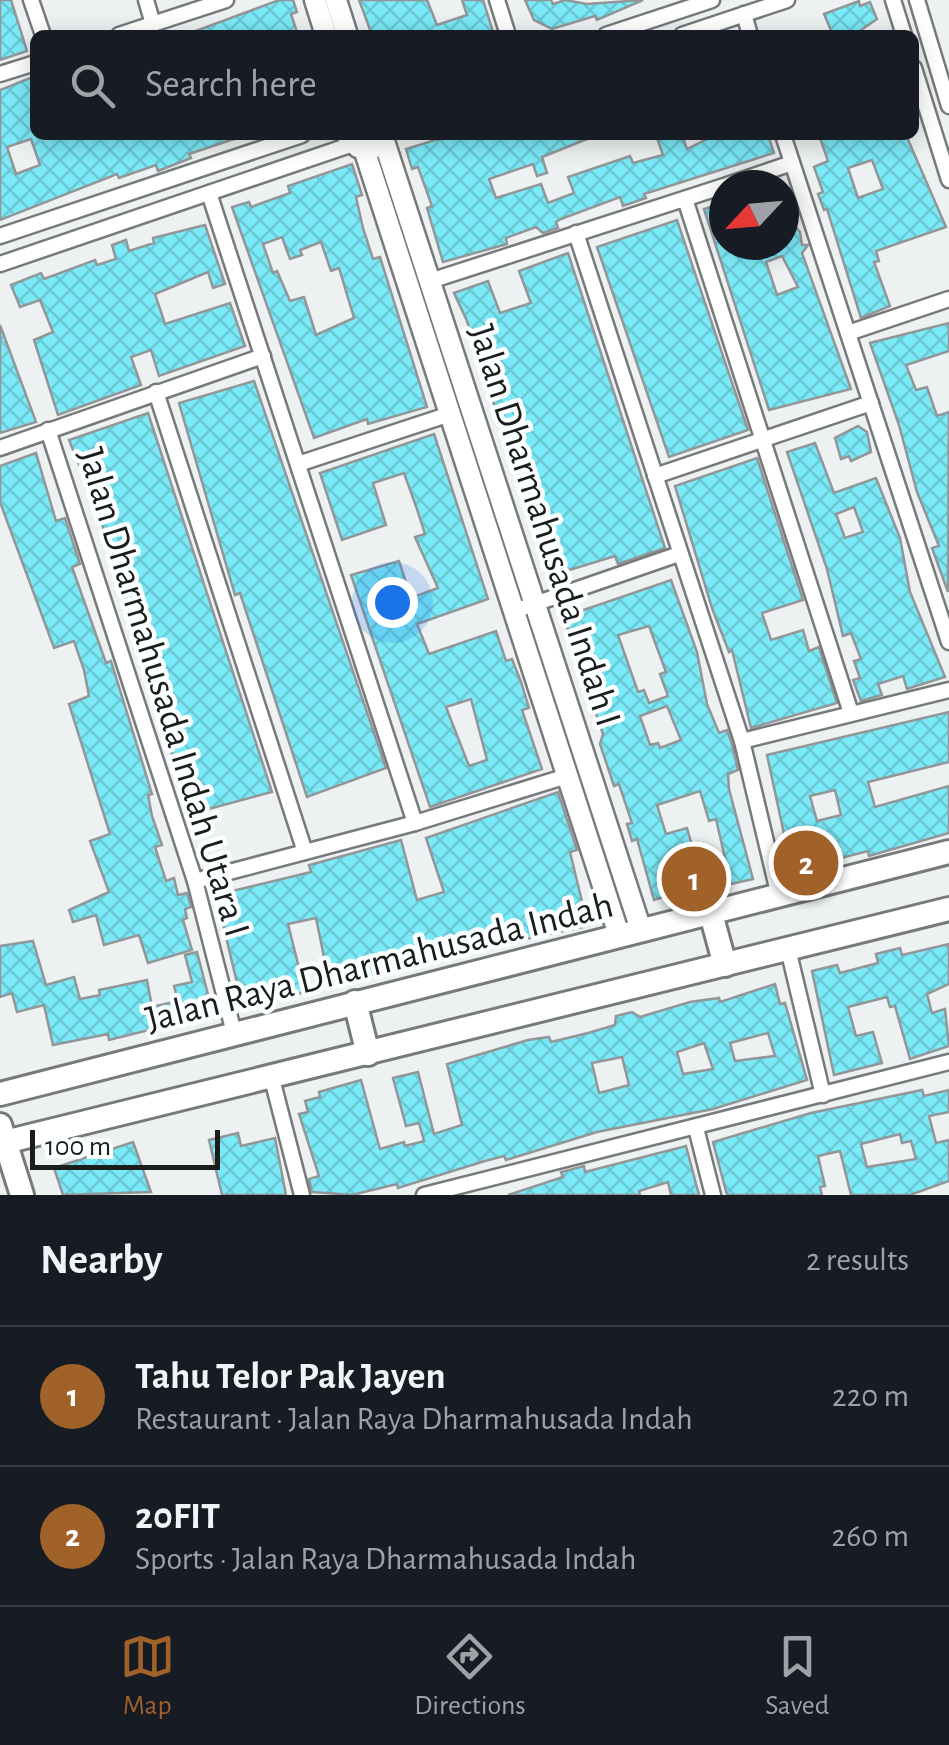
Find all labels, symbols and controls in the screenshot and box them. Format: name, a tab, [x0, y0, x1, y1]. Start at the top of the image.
search box	[30, 30, 919, 140]
icon: search	[65, 58, 120, 113]
text: Search here	[145, 66, 317, 104]
north arrow	[709, 170, 799, 260]
street label: Jalan Dharmahusada Indah I	[461, 320, 627, 731]
street label: Jalan Dharmahusada Indah Utara I	[71, 444, 256, 941]
your location	[367, 577, 418, 628]
pin: 2	[774, 826, 838, 900]
pin: 1	[662, 842, 726, 916]
street label: Jalan Raya Dharmahusada Indah	[142, 886, 617, 1039]
scale bar	[30, 1125, 220, 1170]
text: 100 m	[45, 1133, 111, 1161]
text: Nearby	[40, 1239, 163, 1281]
text: 2 results	[806, 1244, 909, 1276]
text: Tahu Telor Pak Jayen	[135, 1358, 446, 1396]
text: 1	[67, 1380, 78, 1412]
text: 220 m	[832, 1380, 909, 1412]
text: Restaurant · Jalan Raya Dharmahusada Indah	[135, 1403, 693, 1435]
text: 20FIT	[135, 1498, 220, 1536]
text: 2	[65, 1520, 80, 1552]
text: 260 m	[832, 1520, 909, 1552]
text: Sports · Jalan Raya Dharmahusada Indah	[135, 1543, 636, 1575]
tab: Map	[120, 1629, 175, 1723]
tab: Directions	[414, 1629, 526, 1723]
tab: Saved	[765, 1629, 829, 1723]

